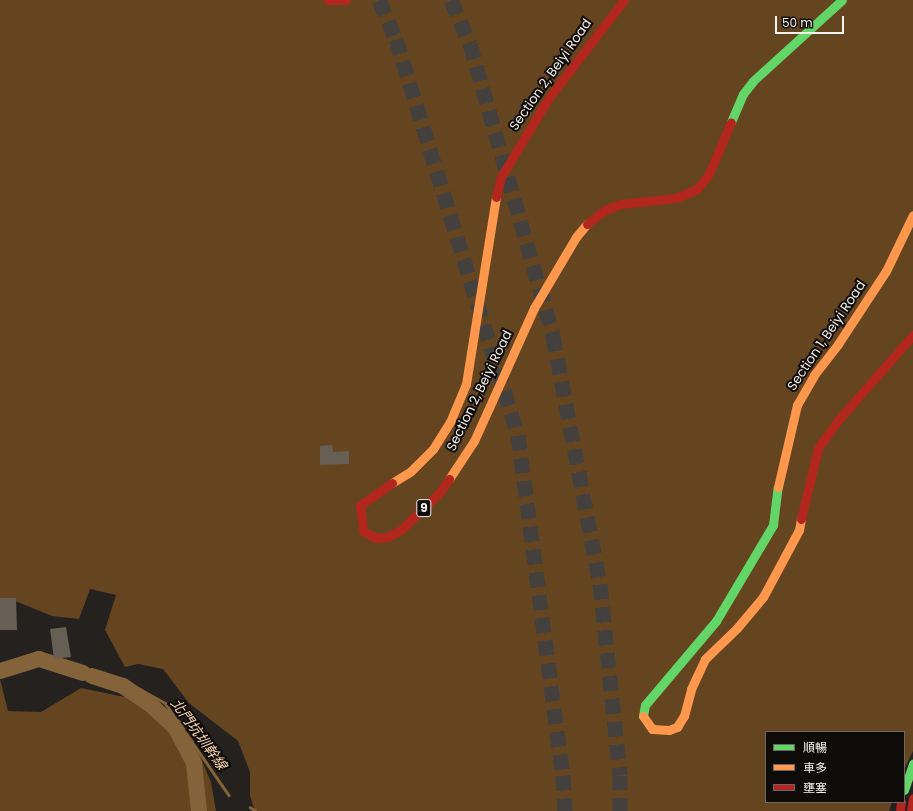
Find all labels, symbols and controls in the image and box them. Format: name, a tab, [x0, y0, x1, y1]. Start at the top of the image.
scale bar	[777, 8, 846, 34]
text: 50 m	[782, 14, 813, 31]
street label: Section 2, Beiyi Road	[507, 16, 595, 134]
street label: Section 1, Beiyi Road	[785, 278, 869, 394]
street label: Section 2, Beiyi Road	[444, 328, 516, 454]
road number: 9	[416, 498, 432, 518]
water label: 北門坑圳幹線	[168, 695, 230, 773]
legend	[765, 731, 905, 803]
text: 順暢	[803, 739, 827, 756]
text: 車多	[803, 759, 827, 776]
text: 壅塞	[803, 779, 827, 796]

